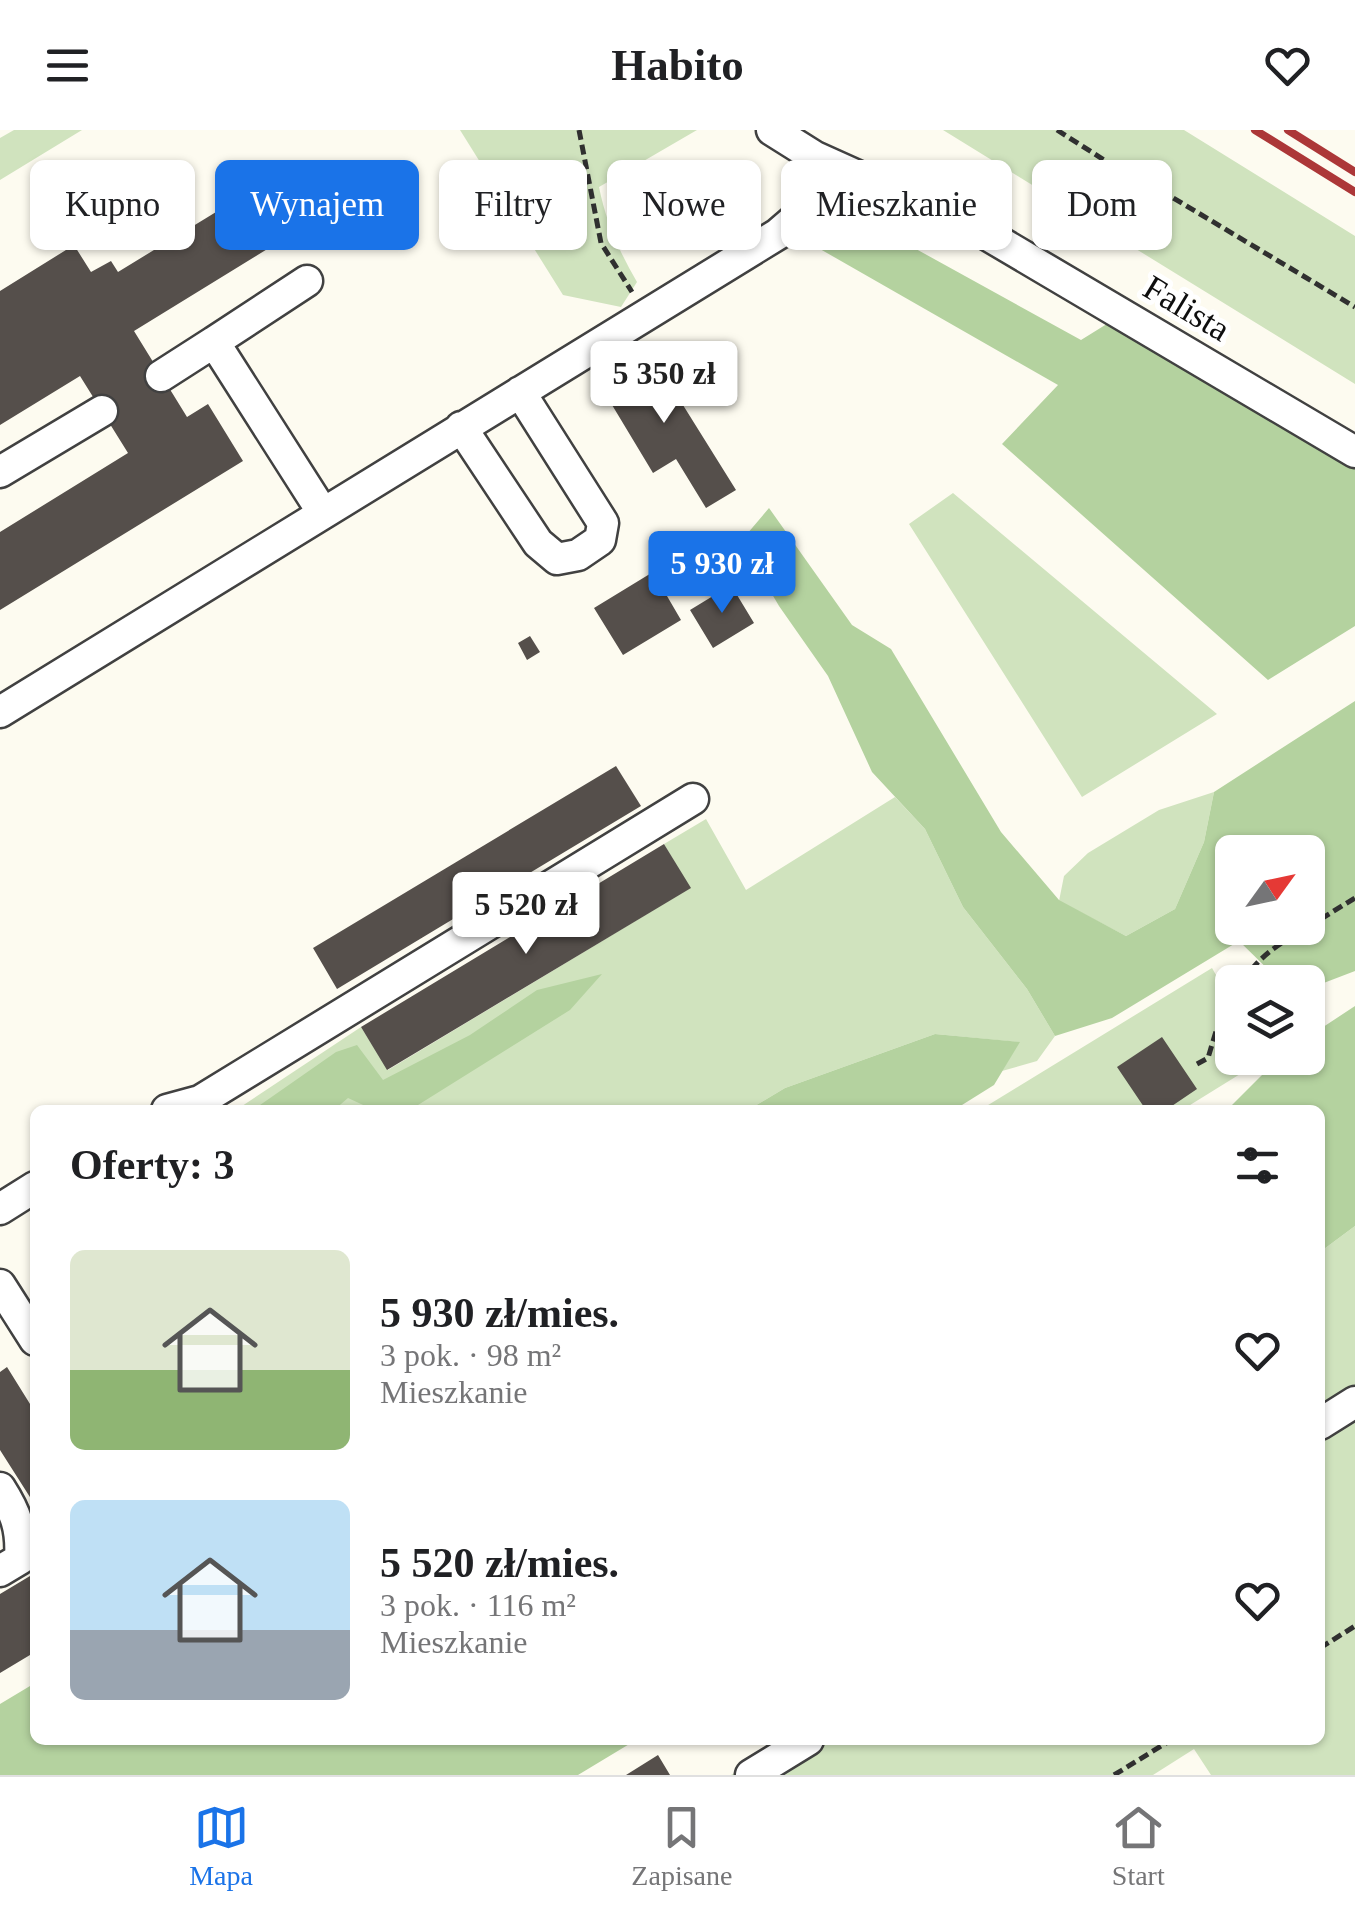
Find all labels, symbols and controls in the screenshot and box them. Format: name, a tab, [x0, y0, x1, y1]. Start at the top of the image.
icon: menu	[40, 38, 95, 93]
icon: heart	[1260, 38, 1315, 93]
text: Habito	[611, 40, 744, 90]
chip: Kupno	[30, 160, 195, 250]
chip: Wynajem	[215, 160, 419, 250]
chip: Filtry	[439, 160, 587, 250]
chip: Nowe	[607, 160, 761, 250]
chip: Mieszkanie	[781, 160, 1012, 250]
chip: Dom	[1032, 160, 1172, 250]
street label: Falista	[1137, 268, 1237, 349]
pin: 5 350 zł	[561, 341, 767, 426]
text: 5 350 zł	[612, 355, 716, 391]
pin: 5 930 zł	[619, 531, 825, 616]
text: 5 930 zł	[670, 545, 774, 581]
north arrow	[1215, 835, 1325, 945]
map controls	[1215, 835, 1325, 1075]
pin: 5 520 zł	[423, 872, 629, 957]
text: 5 520 zł	[474, 886, 578, 922]
button: layers	[1215, 965, 1325, 1075]
icon: filters	[1230, 1138, 1285, 1193]
text: Oferty: 3	[70, 1142, 234, 1188]
icon: home	[150, 1290, 270, 1410]
text: 5 930 zł/mies.	[380, 1290, 619, 1336]
icon: heart	[1230, 1323, 1285, 1378]
text: 3 pok. · 98 m²	[380, 1337, 561, 1373]
text: Mieszkanie	[380, 1374, 528, 1410]
icon: home	[150, 1540, 270, 1660]
text: 5 520 zł/mies.	[380, 1540, 619, 1586]
icon: heart	[1230, 1573, 1285, 1628]
text: 3 pok. · 116 m²	[380, 1587, 576, 1623]
text: Mieszkanie	[380, 1624, 528, 1660]
tab: Mapa	[189, 1800, 253, 1892]
tab: Zapisane	[631, 1800, 732, 1892]
tab: Start	[1111, 1800, 1166, 1892]

